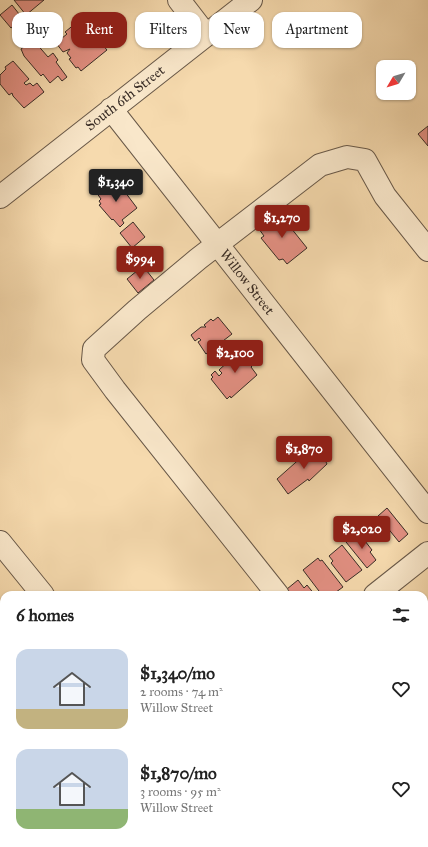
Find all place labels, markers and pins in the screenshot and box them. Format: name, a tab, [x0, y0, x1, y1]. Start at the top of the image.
pin: $1,340	[83, 169, 149, 203]
pin: $1,270	[249, 205, 315, 239]
pin: $994	[116, 246, 164, 280]
pin: $2,100	[202, 340, 268, 374]
pin: $1,870	[271, 436, 337, 470]
pin: $2,020	[329, 516, 395, 550]

